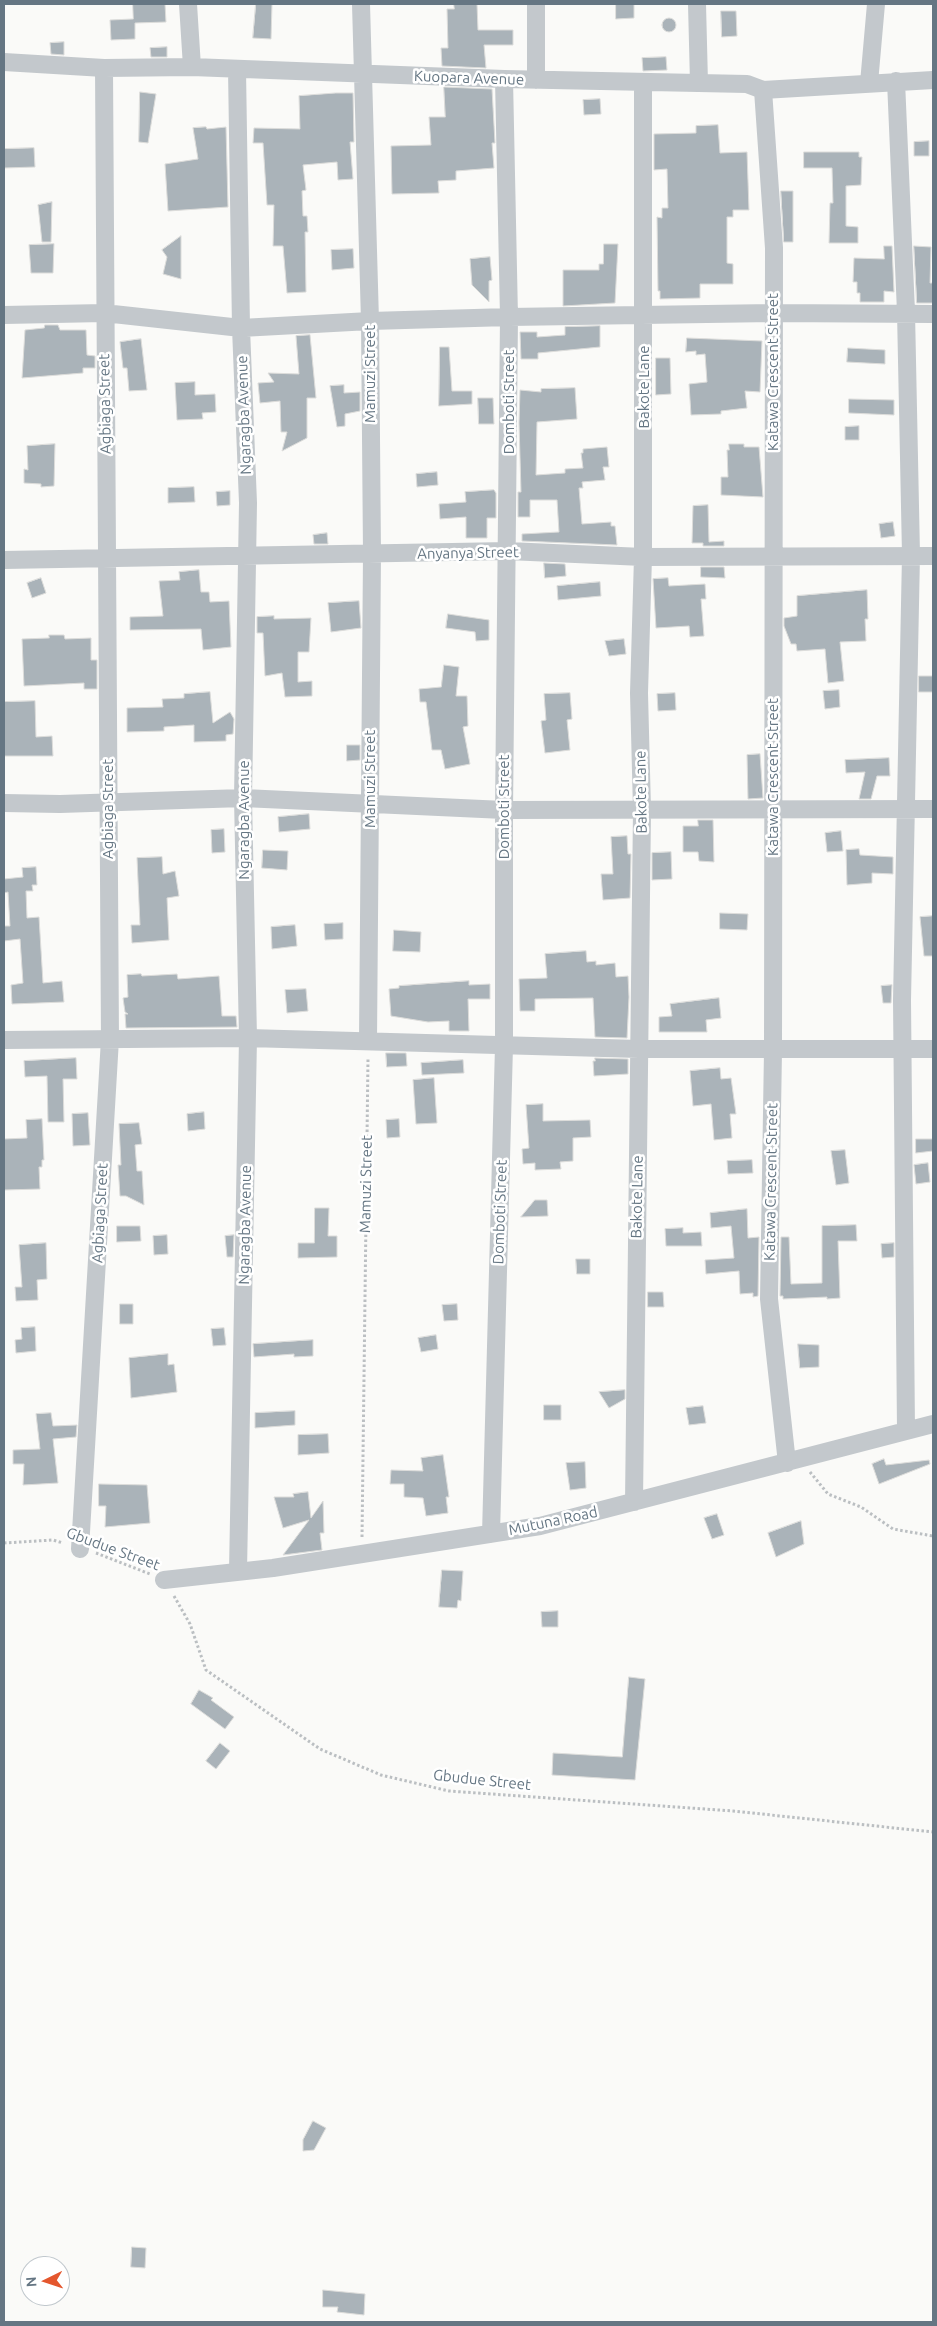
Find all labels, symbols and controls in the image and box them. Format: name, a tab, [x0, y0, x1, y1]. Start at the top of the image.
street label: Kuopara Avenue	[414, 67, 524, 89]
street label: Katawa Crescent Street	[764, 293, 782, 451]
street label: Mamuzi Street	[361, 325, 379, 423]
street label: Bakote Lane	[635, 345, 653, 429]
street label: Domboti Street	[500, 350, 518, 454]
street label: Agbiaga Street	[95, 354, 115, 454]
street label: Ngaragba Avenue	[233, 355, 255, 475]
street label: Anyanya Street	[417, 543, 519, 563]
street label: Katawa Crescent Street	[764, 698, 782, 856]
street label: Mamuzi Street	[361, 730, 379, 828]
street label: Bakote Lane	[631, 750, 651, 834]
street label: Domboti Street	[495, 755, 513, 859]
street label: Agbiaga Street	[99, 759, 117, 859]
street label: Ngaragba Avenue	[235, 760, 253, 880]
street label: Katawa Crescent Street	[761, 1103, 781, 1261]
street label: Mamuzi Street	[356, 1135, 376, 1233]
street label: Bakote Lane	[627, 1155, 647, 1239]
street label: Domboti Street	[489, 1159, 511, 1265]
street label: Agbiaga Street	[88, 1163, 112, 1263]
street label: Ngaragba Avenue	[235, 1165, 255, 1285]
street label: Mutuna Road	[507, 1503, 599, 1539]
street label: Gbudue Street	[64, 1524, 162, 1574]
street label: Gbudue Street	[432, 1766, 532, 1794]
north arrow	[20, 2256, 70, 2306]
text: N	[23, 2276, 39, 2288]

